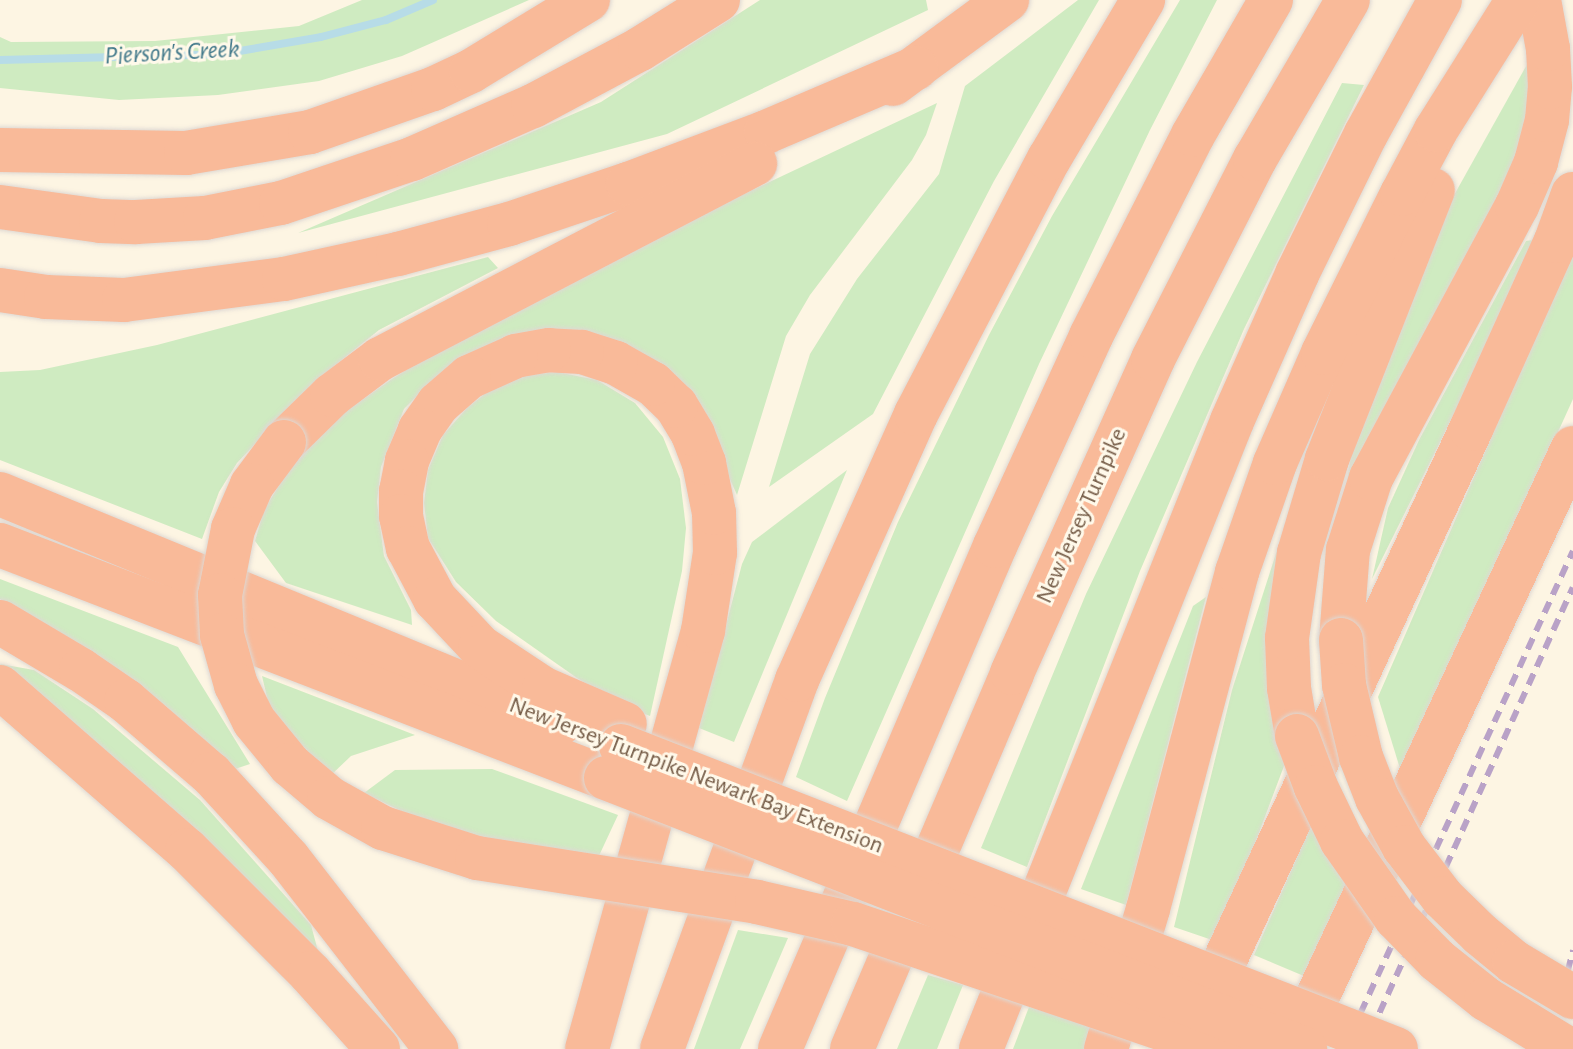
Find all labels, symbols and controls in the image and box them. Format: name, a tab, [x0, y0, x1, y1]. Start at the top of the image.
water label: Pierson's Creek	[104, 34, 240, 72]
street label: New Jersey Turnpike	[1030, 424, 1134, 608]
street label: New Jersey Turnpike Newark Bay Extension	[505, 691, 887, 861]

